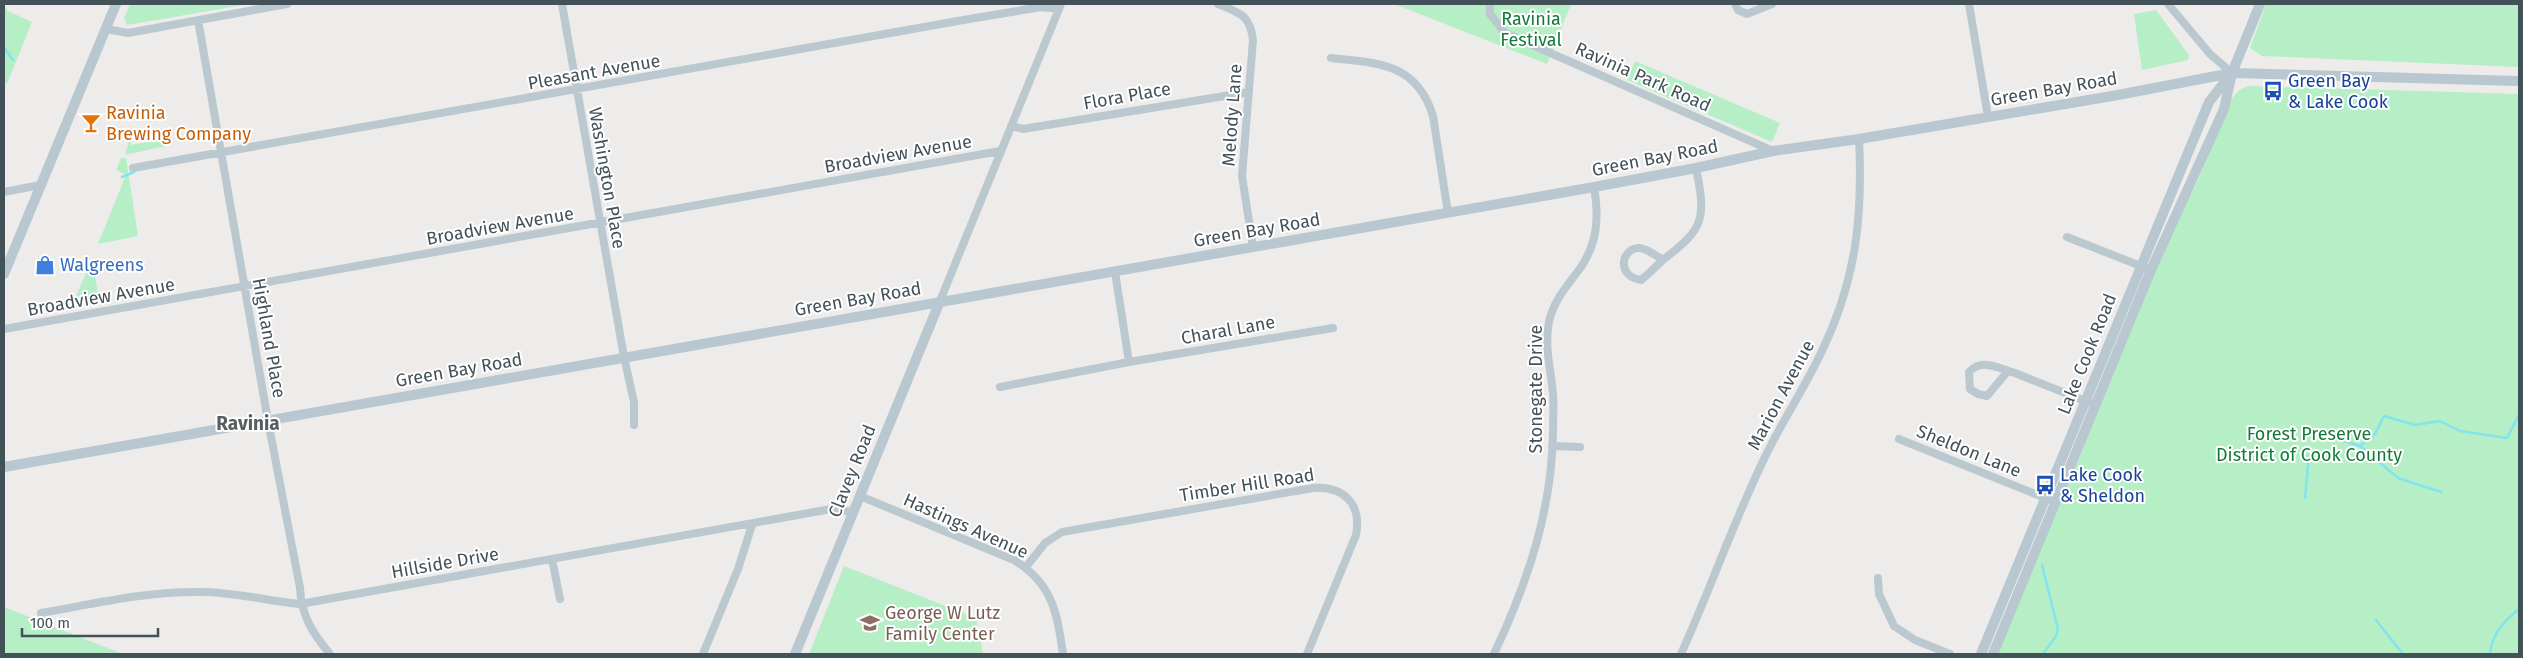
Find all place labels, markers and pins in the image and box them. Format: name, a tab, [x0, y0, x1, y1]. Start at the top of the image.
place label: Green Bay & Lake Cook	[2288, 70, 2389, 113]
bus stop icon: Green Bay & Lake Cook	[2262, 80, 2284, 102]
place label: Ravinia Brewing Company	[106, 102, 251, 145]
bar icon: Ravinia Brewing Company	[80, 112, 102, 134]
shop icon: Walgreens	[34, 254, 56, 276]
place label: Walgreens	[60, 254, 144, 276]
place label: Lake Cook & Sheldon	[2060, 464, 2145, 507]
bus stop icon: Lake Cook & Sheldon	[2034, 474, 2056, 496]
place label: George W Lutz Family Center	[885, 602, 1000, 645]
school or university icon: George W Lutz Family Center	[859, 612, 881, 634]

